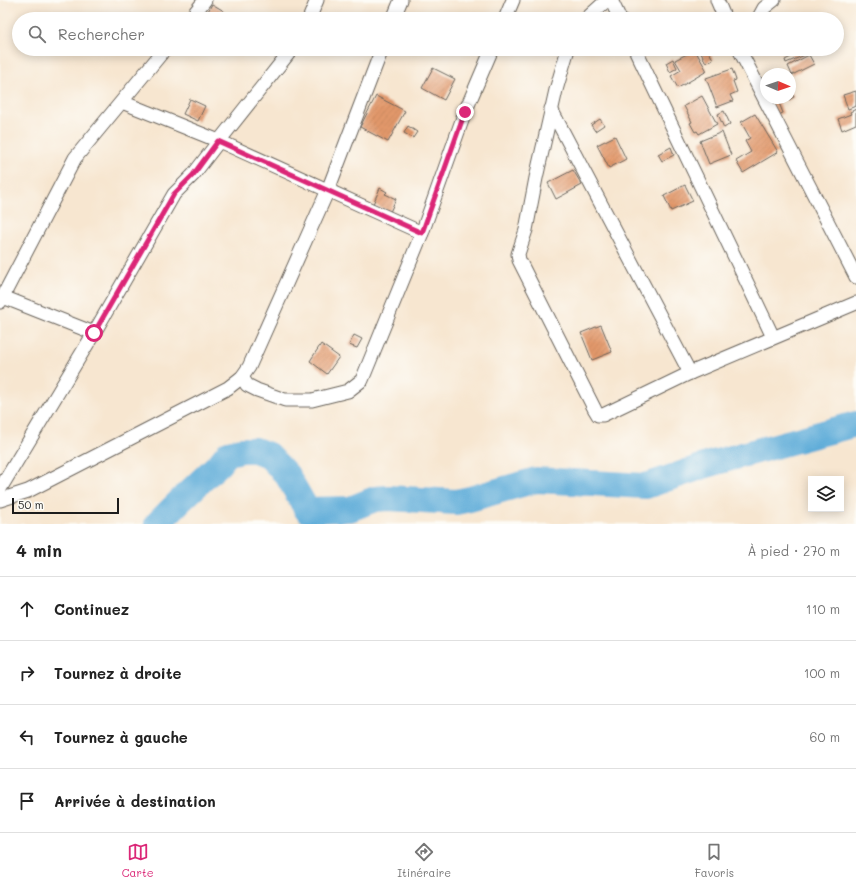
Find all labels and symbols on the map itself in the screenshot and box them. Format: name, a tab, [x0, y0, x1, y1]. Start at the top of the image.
north arrow	[760, 68, 796, 104]
route end	[456, 103, 474, 121]
route start	[85, 324, 103, 342]
scale bar	[12, 496, 119, 515]

